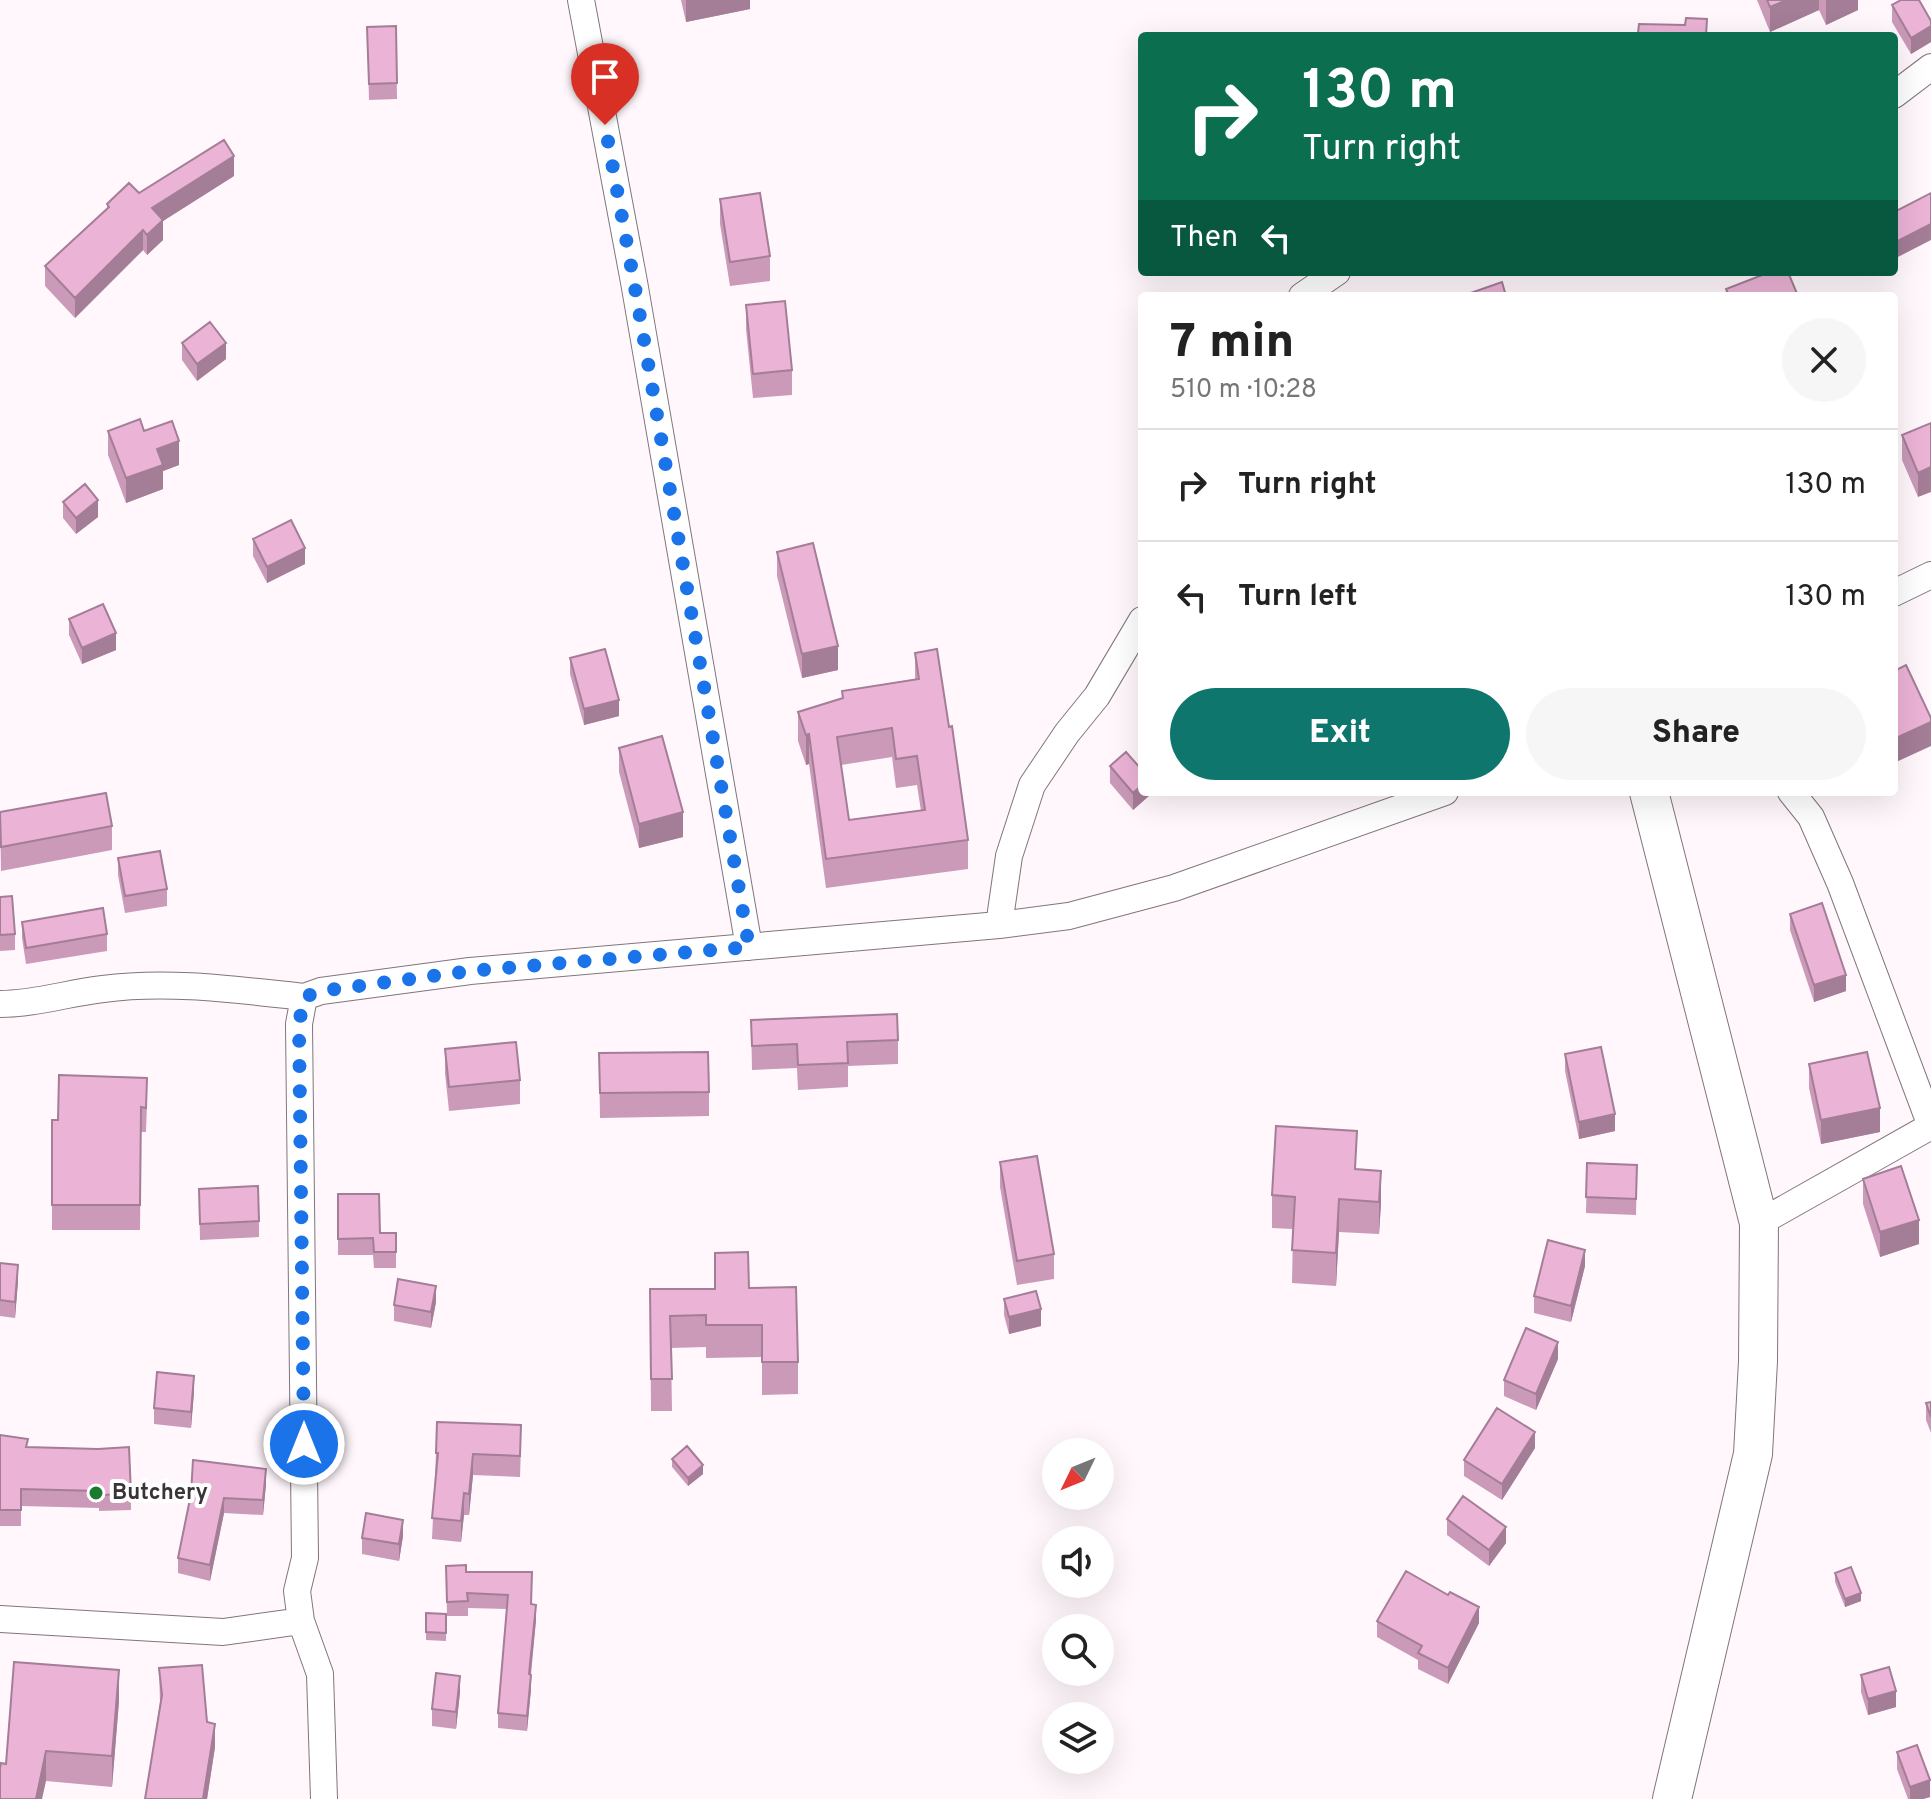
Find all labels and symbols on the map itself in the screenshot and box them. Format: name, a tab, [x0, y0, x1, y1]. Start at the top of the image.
pin	[571, 43, 639, 125]
position arrow	[262, 1402, 346, 1486]
north arrow	[1042, 1438, 1114, 1510]
place label: Butchery	[112, 1480, 208, 1507]
marker: Butchery	[87, 1484, 105, 1502]

